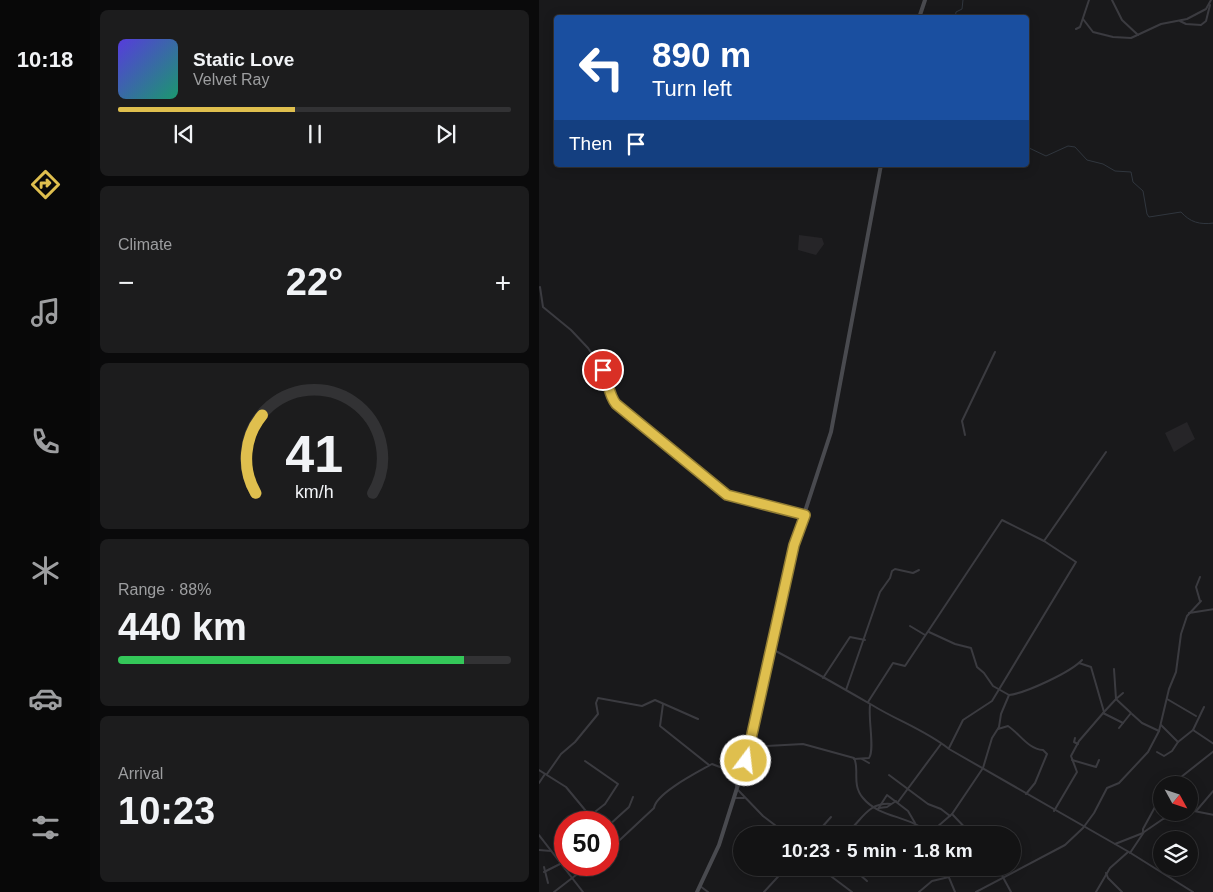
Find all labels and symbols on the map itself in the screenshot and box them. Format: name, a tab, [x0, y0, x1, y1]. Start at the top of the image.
pin	[582, 349, 624, 391]
position arrow	[719, 734, 771, 786]
north arrow	[1153, 776, 1198, 821]
speed limit sign: 50	[554, 811, 619, 876]

